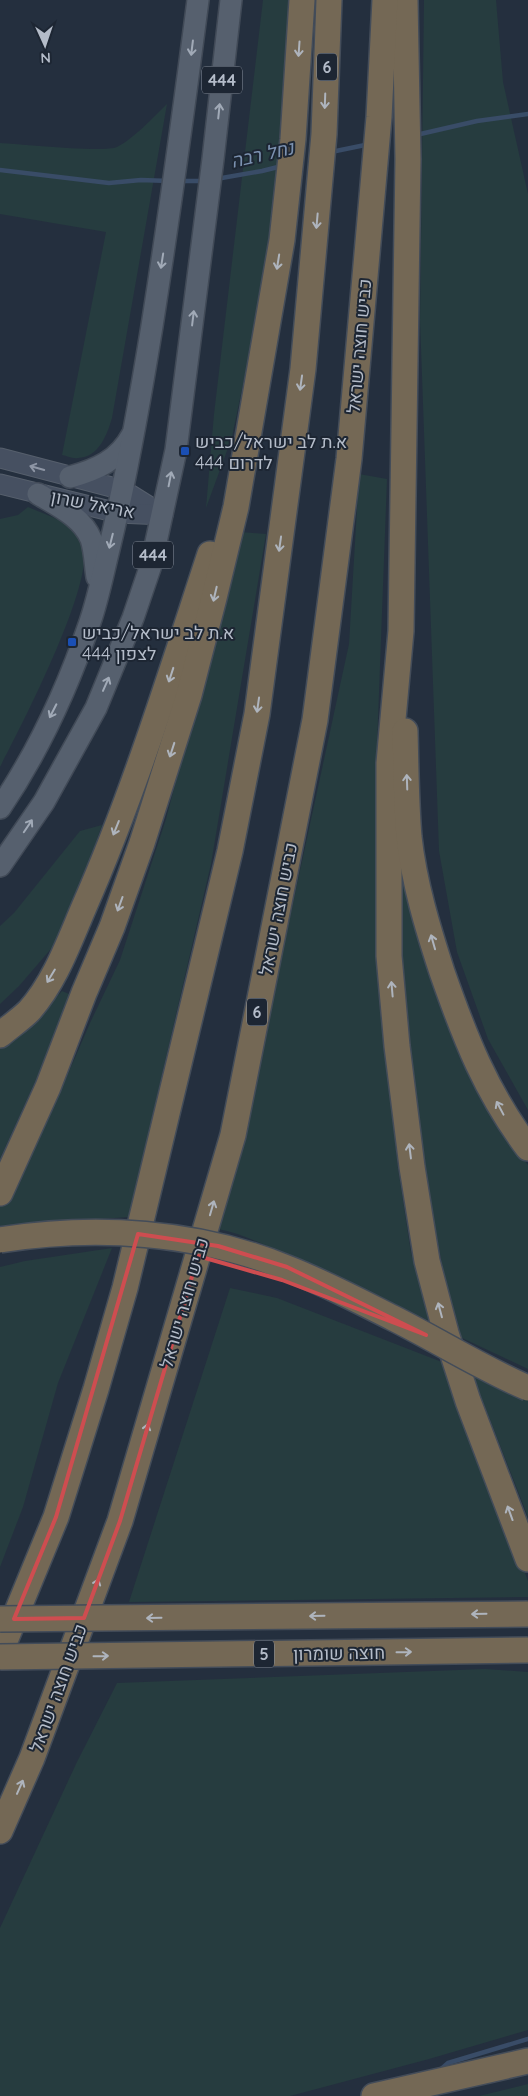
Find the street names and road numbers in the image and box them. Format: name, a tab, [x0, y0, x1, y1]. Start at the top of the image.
road number: 6	[317, 54, 337, 80]
road number: 444	[202, 66, 242, 94]
street label: כביש חוצה ישראל	[342, 278, 376, 414]
street label: אריאל שרון	[49, 485, 137, 523]
road number: 444	[133, 542, 173, 568]
street label: כביש חוצה ישראל	[254, 841, 302, 977]
road number: 6	[247, 999, 267, 1026]
street label: כביש חוצה ישראל	[154, 1235, 214, 1371]
street label: כביש חוצה ישראל	[24, 1621, 92, 1755]
road number: 5	[254, 1640, 274, 1668]
street label: חוצה שומרון	[293, 1641, 385, 1665]

